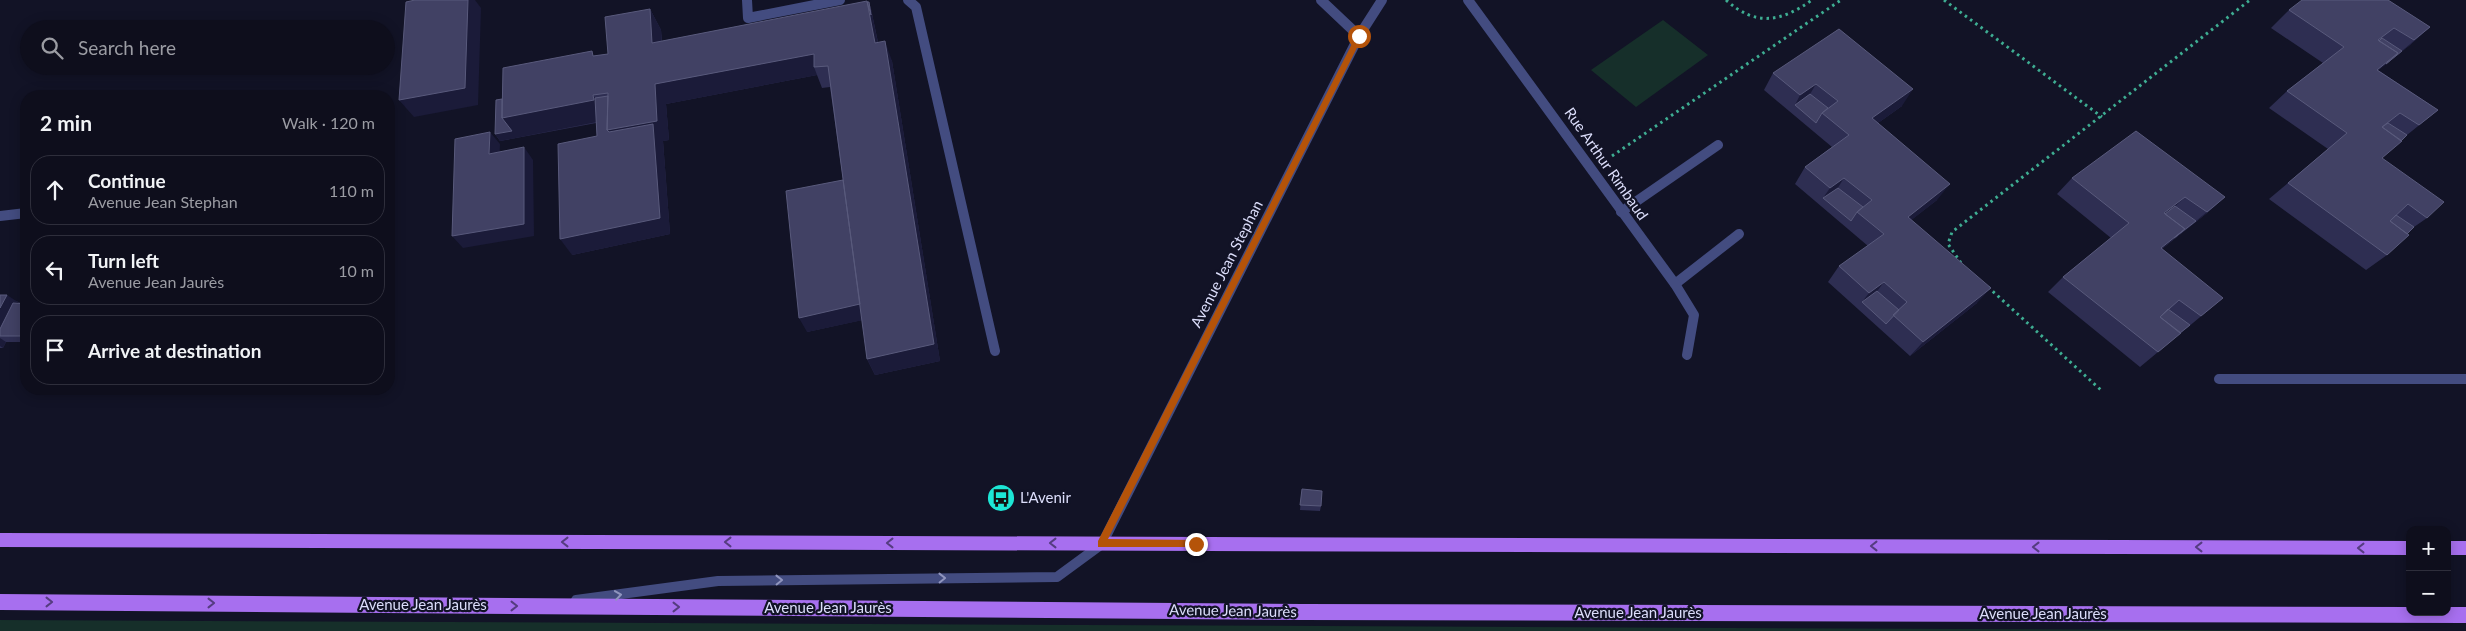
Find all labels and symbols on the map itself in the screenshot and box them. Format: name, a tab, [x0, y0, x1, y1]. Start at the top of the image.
route start	[1348, 25, 1371, 48]
street label: Rue Arthur Rimbaud	[1561, 104, 1652, 223]
street label: Avenue Jean Stephan	[1186, 197, 1266, 330]
bus stop icon: L'Avenir	[986, 483, 1016, 513]
place label: L'Avenir	[1020, 488, 1071, 506]
route end	[1185, 533, 1208, 556]
one-way arrow	[561, 537, 569, 547]
one-way arrow	[724, 537, 732, 547]
one-way arrow	[886, 538, 894, 548]
one-way arrow	[1049, 538, 1056, 548]
one-way arrow	[1869, 541, 1877, 551]
one-way arrow	[2032, 542, 2040, 552]
one-way arrow	[2194, 542, 2202, 552]
one-way arrow	[2357, 543, 2364, 553]
one-way arrow	[938, 573, 946, 583]
one-way arrow	[776, 575, 784, 585]
one-way arrow	[614, 590, 622, 600]
street label: Avenue Jean Jaurès	[359, 595, 487, 613]
one-way arrow	[45, 597, 53, 607]
one-way arrow	[208, 598, 215, 608]
street label: Avenue Jean Jaurès	[764, 598, 892, 616]
street label: Avenue Jean Jaurès	[1169, 600, 1297, 620]
one-way arrow	[510, 601, 518, 611]
one-way arrow	[672, 602, 680, 612]
street label: Avenue Jean Jaurès	[1574, 603, 1702, 621]
street label: Avenue Jean Jaurès	[1979, 604, 2107, 622]

